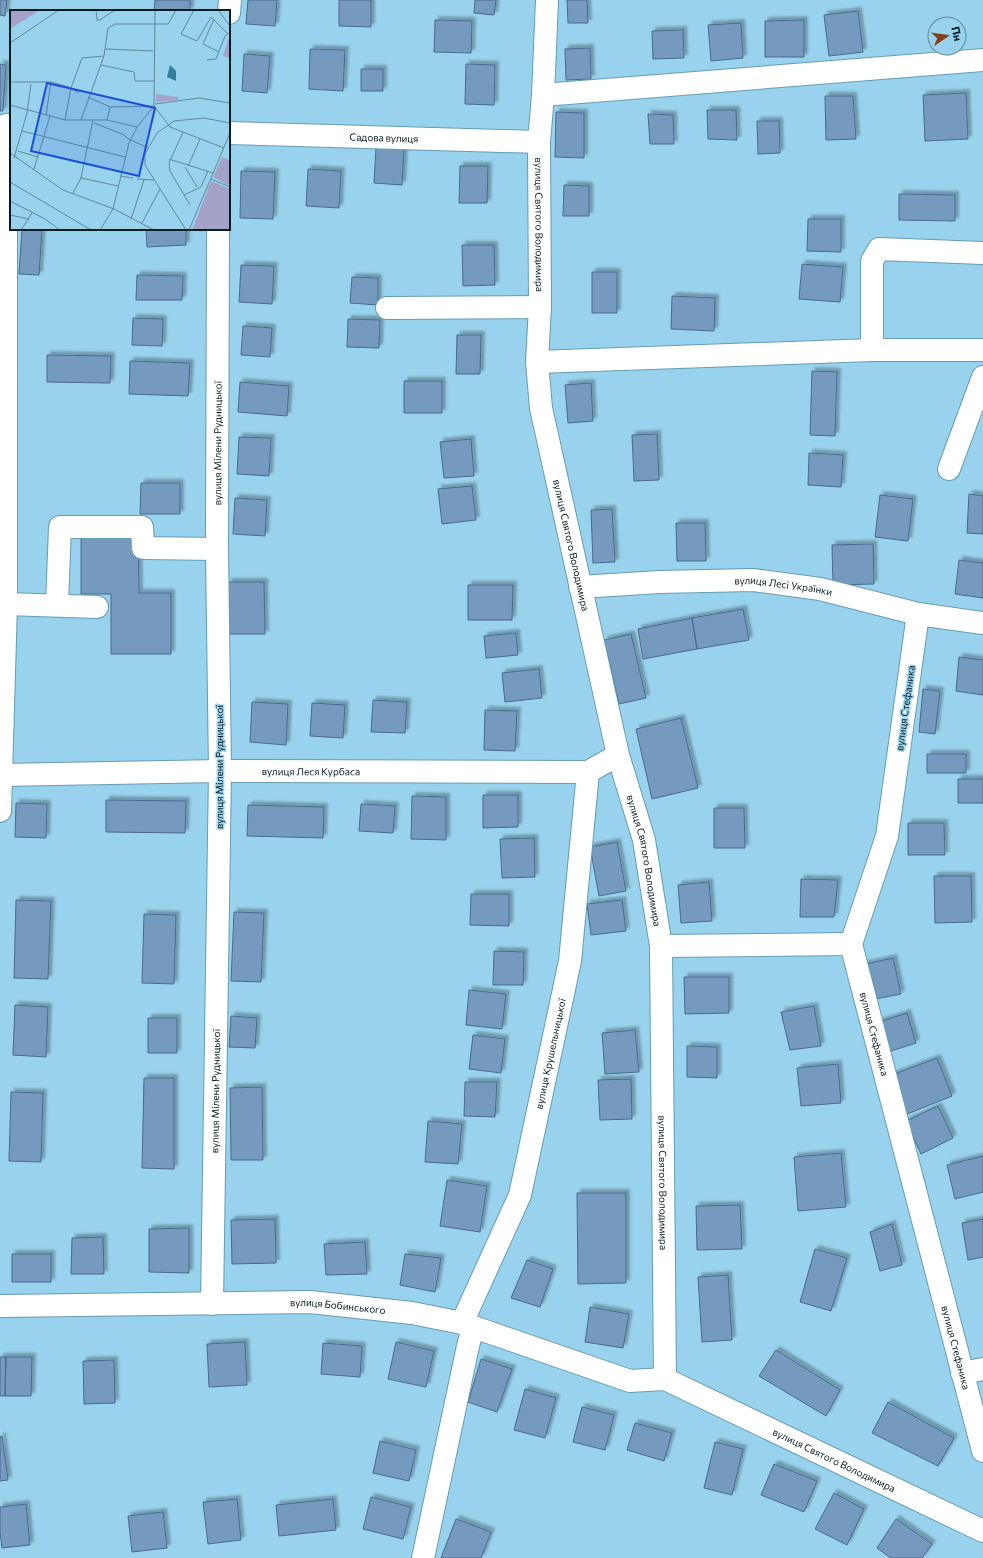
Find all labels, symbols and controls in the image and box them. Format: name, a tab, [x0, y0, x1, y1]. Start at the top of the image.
inset map	[10, 10, 230, 230]
north arrow	[927, 16, 967, 56]
text: Пн	[949, 25, 965, 42]
street label: Садова вулиця	[349, 130, 419, 144]
street label: вулиця Святого Володимира	[533, 157, 546, 292]
street label: вулиця Мілени Рудницької	[211, 380, 224, 505]
street label: вулиця Святого Володимира	[551, 478, 592, 612]
street label: вулиця Лесі Українки	[734, 574, 834, 598]
street label: вулиця Стефаника	[893, 664, 917, 752]
street label: вулиця Мілени Рудницької	[213, 704, 225, 829]
street label: вулиця Леся Курбаса	[262, 765, 360, 777]
street label: вулиця Святого Володимира	[624, 793, 664, 927]
street label: вулиця Стефаника	[858, 991, 891, 1077]
street label: вулиця Крушельницької	[533, 997, 568, 1110]
street label: вулиця Мілени Рудницької	[208, 1028, 222, 1153]
street label: вулиця Святого Володимира	[657, 1115, 670, 1250]
street label: вулиця Бобинського	[290, 1296, 386, 1316]
street label: вулиця Стефаника	[939, 1304, 973, 1391]
street label: вулиця Святого Володимира	[771, 1425, 898, 1494]

